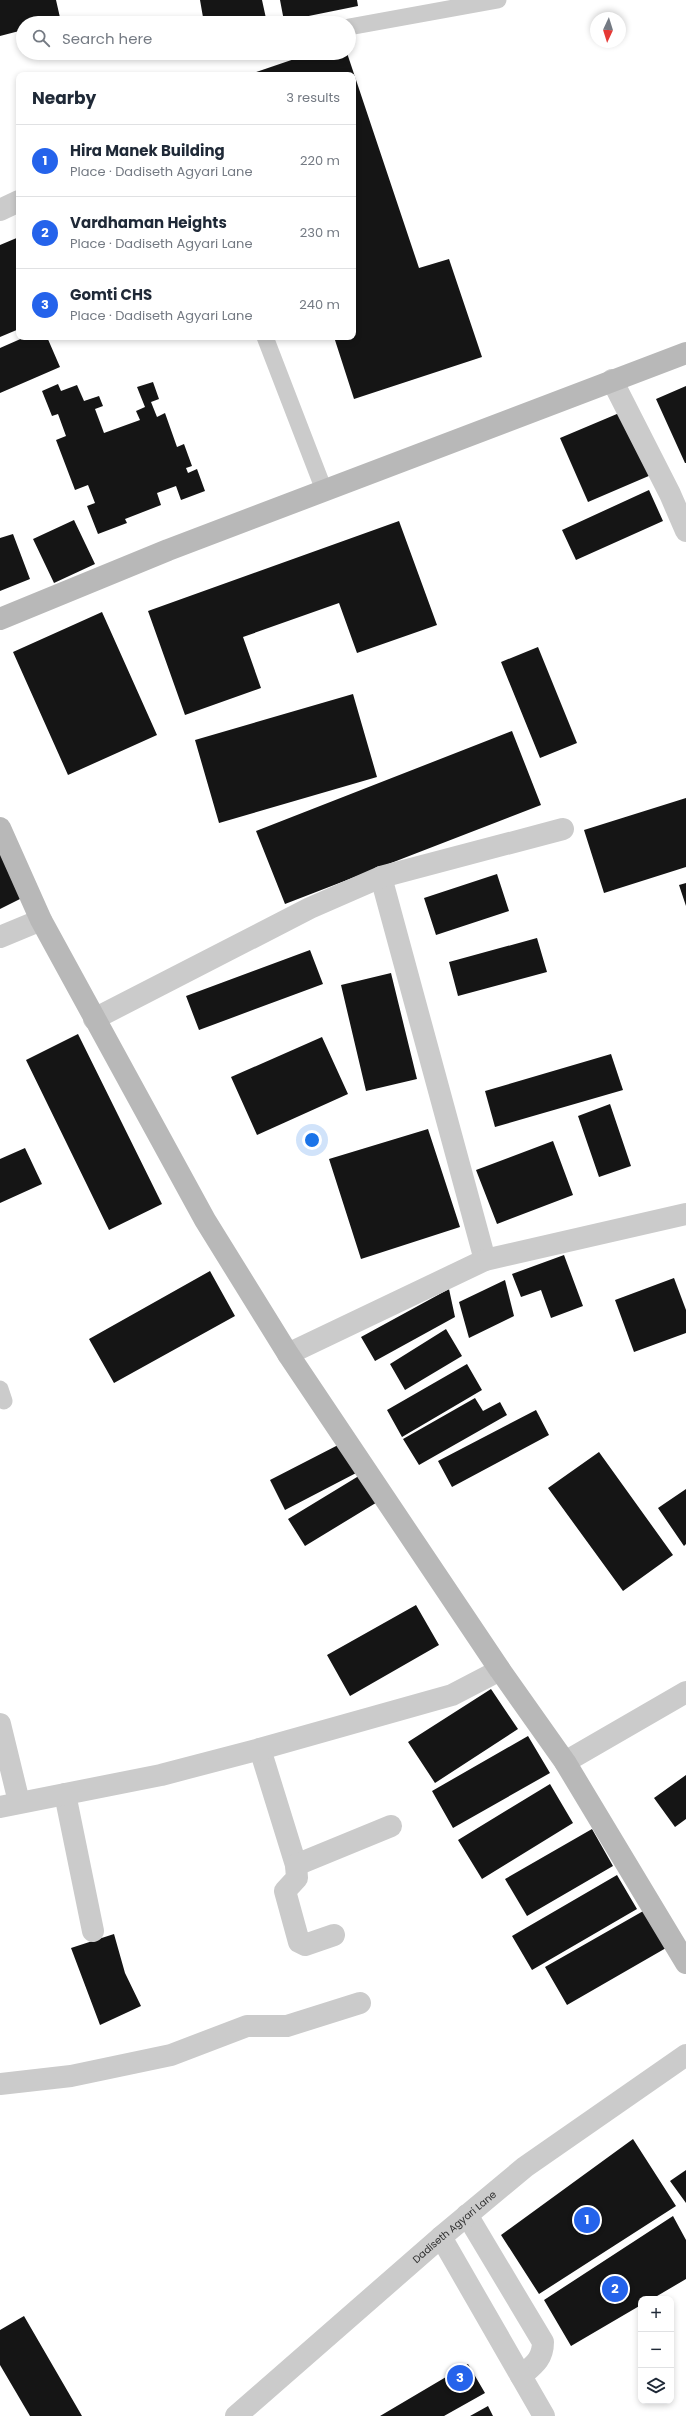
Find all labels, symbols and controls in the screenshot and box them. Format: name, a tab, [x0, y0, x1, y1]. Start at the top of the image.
north arrow	[590, 12, 626, 48]
search box	[16, 16, 356, 60]
icon: search	[30, 27, 52, 49]
text: Search here	[62, 28, 152, 49]
text: Nearby	[32, 86, 96, 110]
text: 3 results	[286, 88, 340, 107]
text: Hira Manek Building	[70, 140, 225, 161]
text: 1	[43, 151, 47, 170]
text: 220 m	[300, 151, 340, 170]
text: Place · Dadiseth Agyari Lane	[70, 162, 252, 181]
text: Vardhaman Heights	[70, 212, 227, 233]
text: 2	[41, 223, 49, 242]
text: 230 m	[300, 223, 340, 242]
text: Place · Dadiseth Agyari Lane	[70, 234, 252, 253]
text: Gomti CHS	[70, 284, 152, 305]
text: 3	[41, 295, 49, 314]
text: 240 m	[299, 295, 340, 314]
text: Place · Dadiseth Agyari Lane	[70, 306, 252, 325]
your location	[302, 1130, 322, 1150]
street label: Dadiseth Agyari Lane	[409, 2187, 499, 2266]
pin: 1	[574, 2205, 600, 2235]
pin: 2	[602, 2274, 628, 2304]
map controls	[638, 2296, 674, 2404]
button: +	[638, 2296, 674, 2332]
button: −	[638, 2332, 674, 2368]
pin: 3	[447, 2363, 473, 2393]
button: layers	[638, 2368, 674, 2404]

